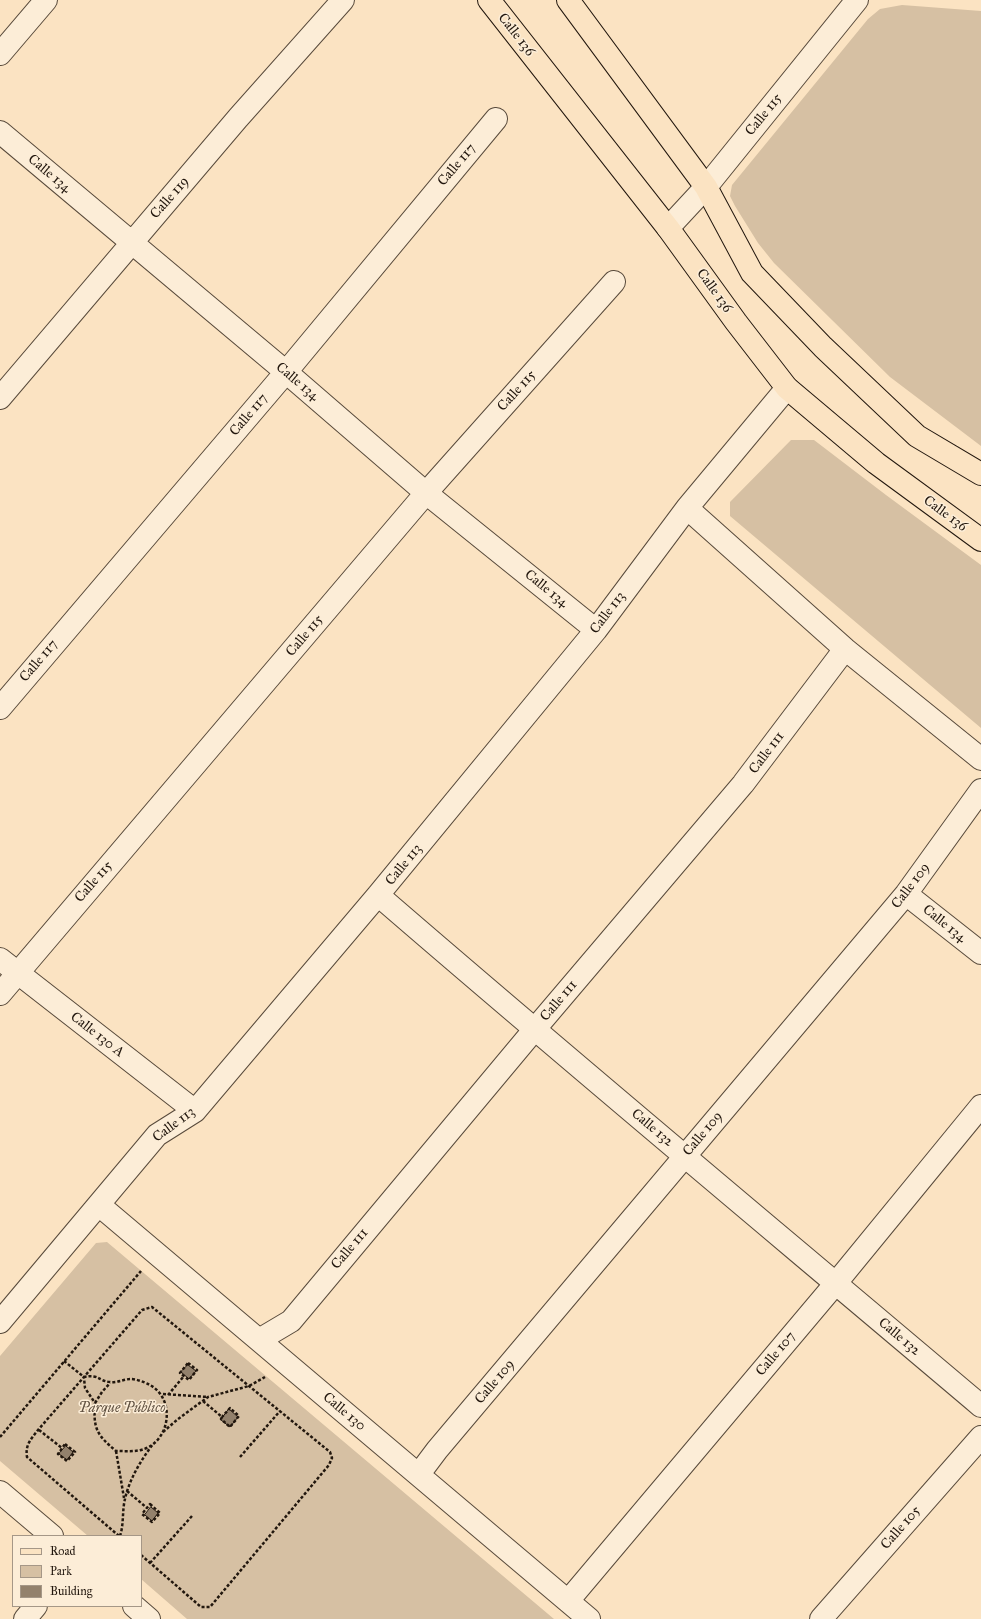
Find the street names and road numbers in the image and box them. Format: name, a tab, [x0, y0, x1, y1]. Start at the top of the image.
street label: Calle 136	[494, 10, 538, 60]
street label: Calle 115	[742, 91, 786, 139]
street label: Calle 117	[434, 140, 480, 190]
street label: Calle 134	[24, 151, 74, 197]
street label: Calle 119	[147, 174, 193, 222]
street label: Calle 136	[692, 266, 736, 316]
street label: Calle 134	[272, 359, 322, 405]
street label: Calle 115	[494, 367, 540, 415]
street label: Calle 117	[226, 390, 272, 440]
street label: Calle 136	[920, 492, 970, 536]
street label: Calle 134	[521, 567, 571, 611]
street label: Calle 113	[587, 589, 629, 637]
street label: Calle 115	[283, 612, 327, 660]
street label: Calle 117	[16, 636, 62, 686]
street label: Calle 111	[746, 729, 788, 777]
street label: Calle 113	[382, 841, 426, 889]
street label: Calle 115	[71, 858, 117, 906]
street label: Calle 109	[888, 860, 934, 912]
street label: Calle 134	[919, 902, 969, 946]
street label: Calle 111	[537, 977, 581, 1025]
street label: Calle 130 A	[67, 1009, 127, 1061]
street label: Calle 113	[150, 1104, 198, 1146]
street label: Calle 132	[628, 1106, 676, 1150]
street label: Calle 109	[680, 1108, 726, 1160]
street label: Calle 111	[328, 1225, 372, 1273]
street label: Calle 132	[875, 1315, 923, 1359]
street label: Calle 107	[753, 1328, 799, 1380]
street label: Calle 109	[472, 1356, 518, 1408]
street label: Calle 130	[319, 1389, 369, 1435]
street label: Calle 105	[878, 1503, 924, 1553]

